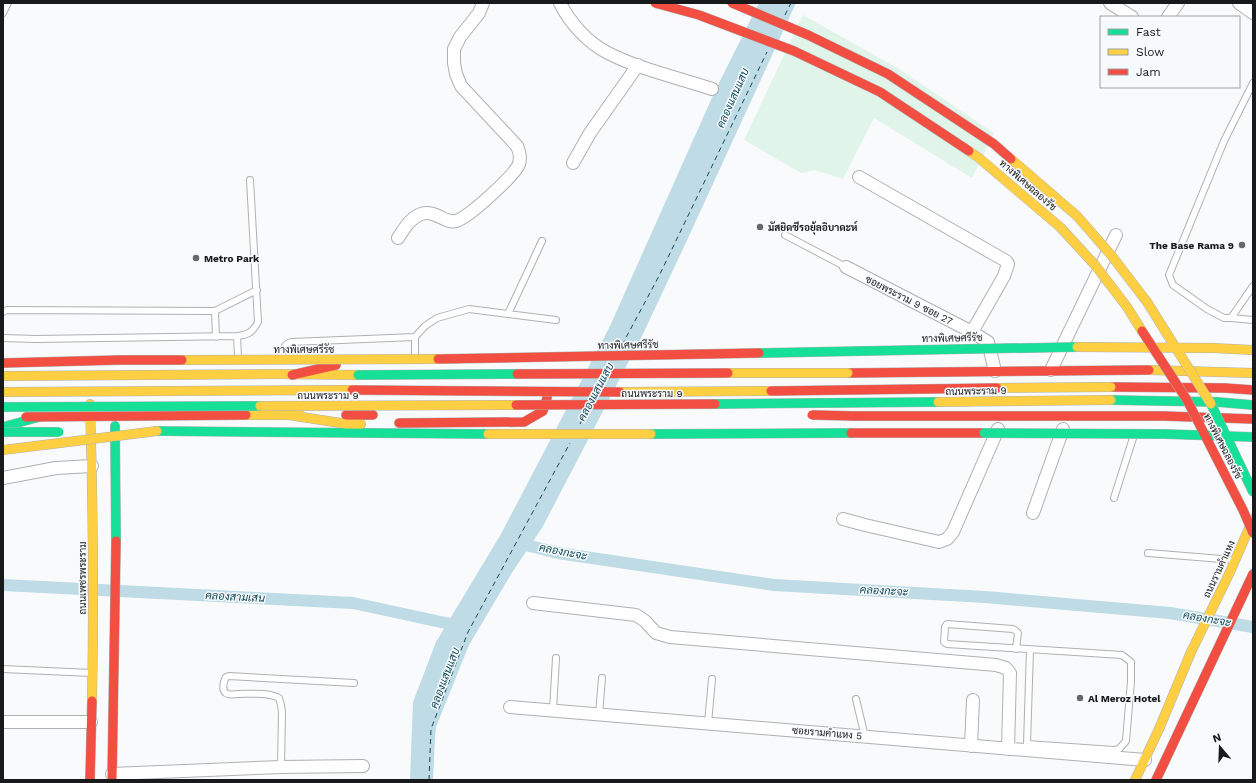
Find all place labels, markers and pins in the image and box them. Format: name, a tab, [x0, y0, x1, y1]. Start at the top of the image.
place label: มัสยิดซีรอยุ้ลอิบาดะห์	[768, 220, 859, 235]
marker: มัสยิดซีรอยุ้ลอิบาดะห์	[755, 222, 765, 232]
place label: The Base Rama 9	[1149, 240, 1234, 251]
marker: The Base Rama 9	[1237, 240, 1247, 250]
marker: Metro Park	[191, 253, 201, 263]
place label: Metro Park	[204, 253, 260, 264]
marker: Al Meroz Hotel	[1075, 693, 1085, 703]
place label: Al Meroz Hotel	[1088, 693, 1161, 704]

